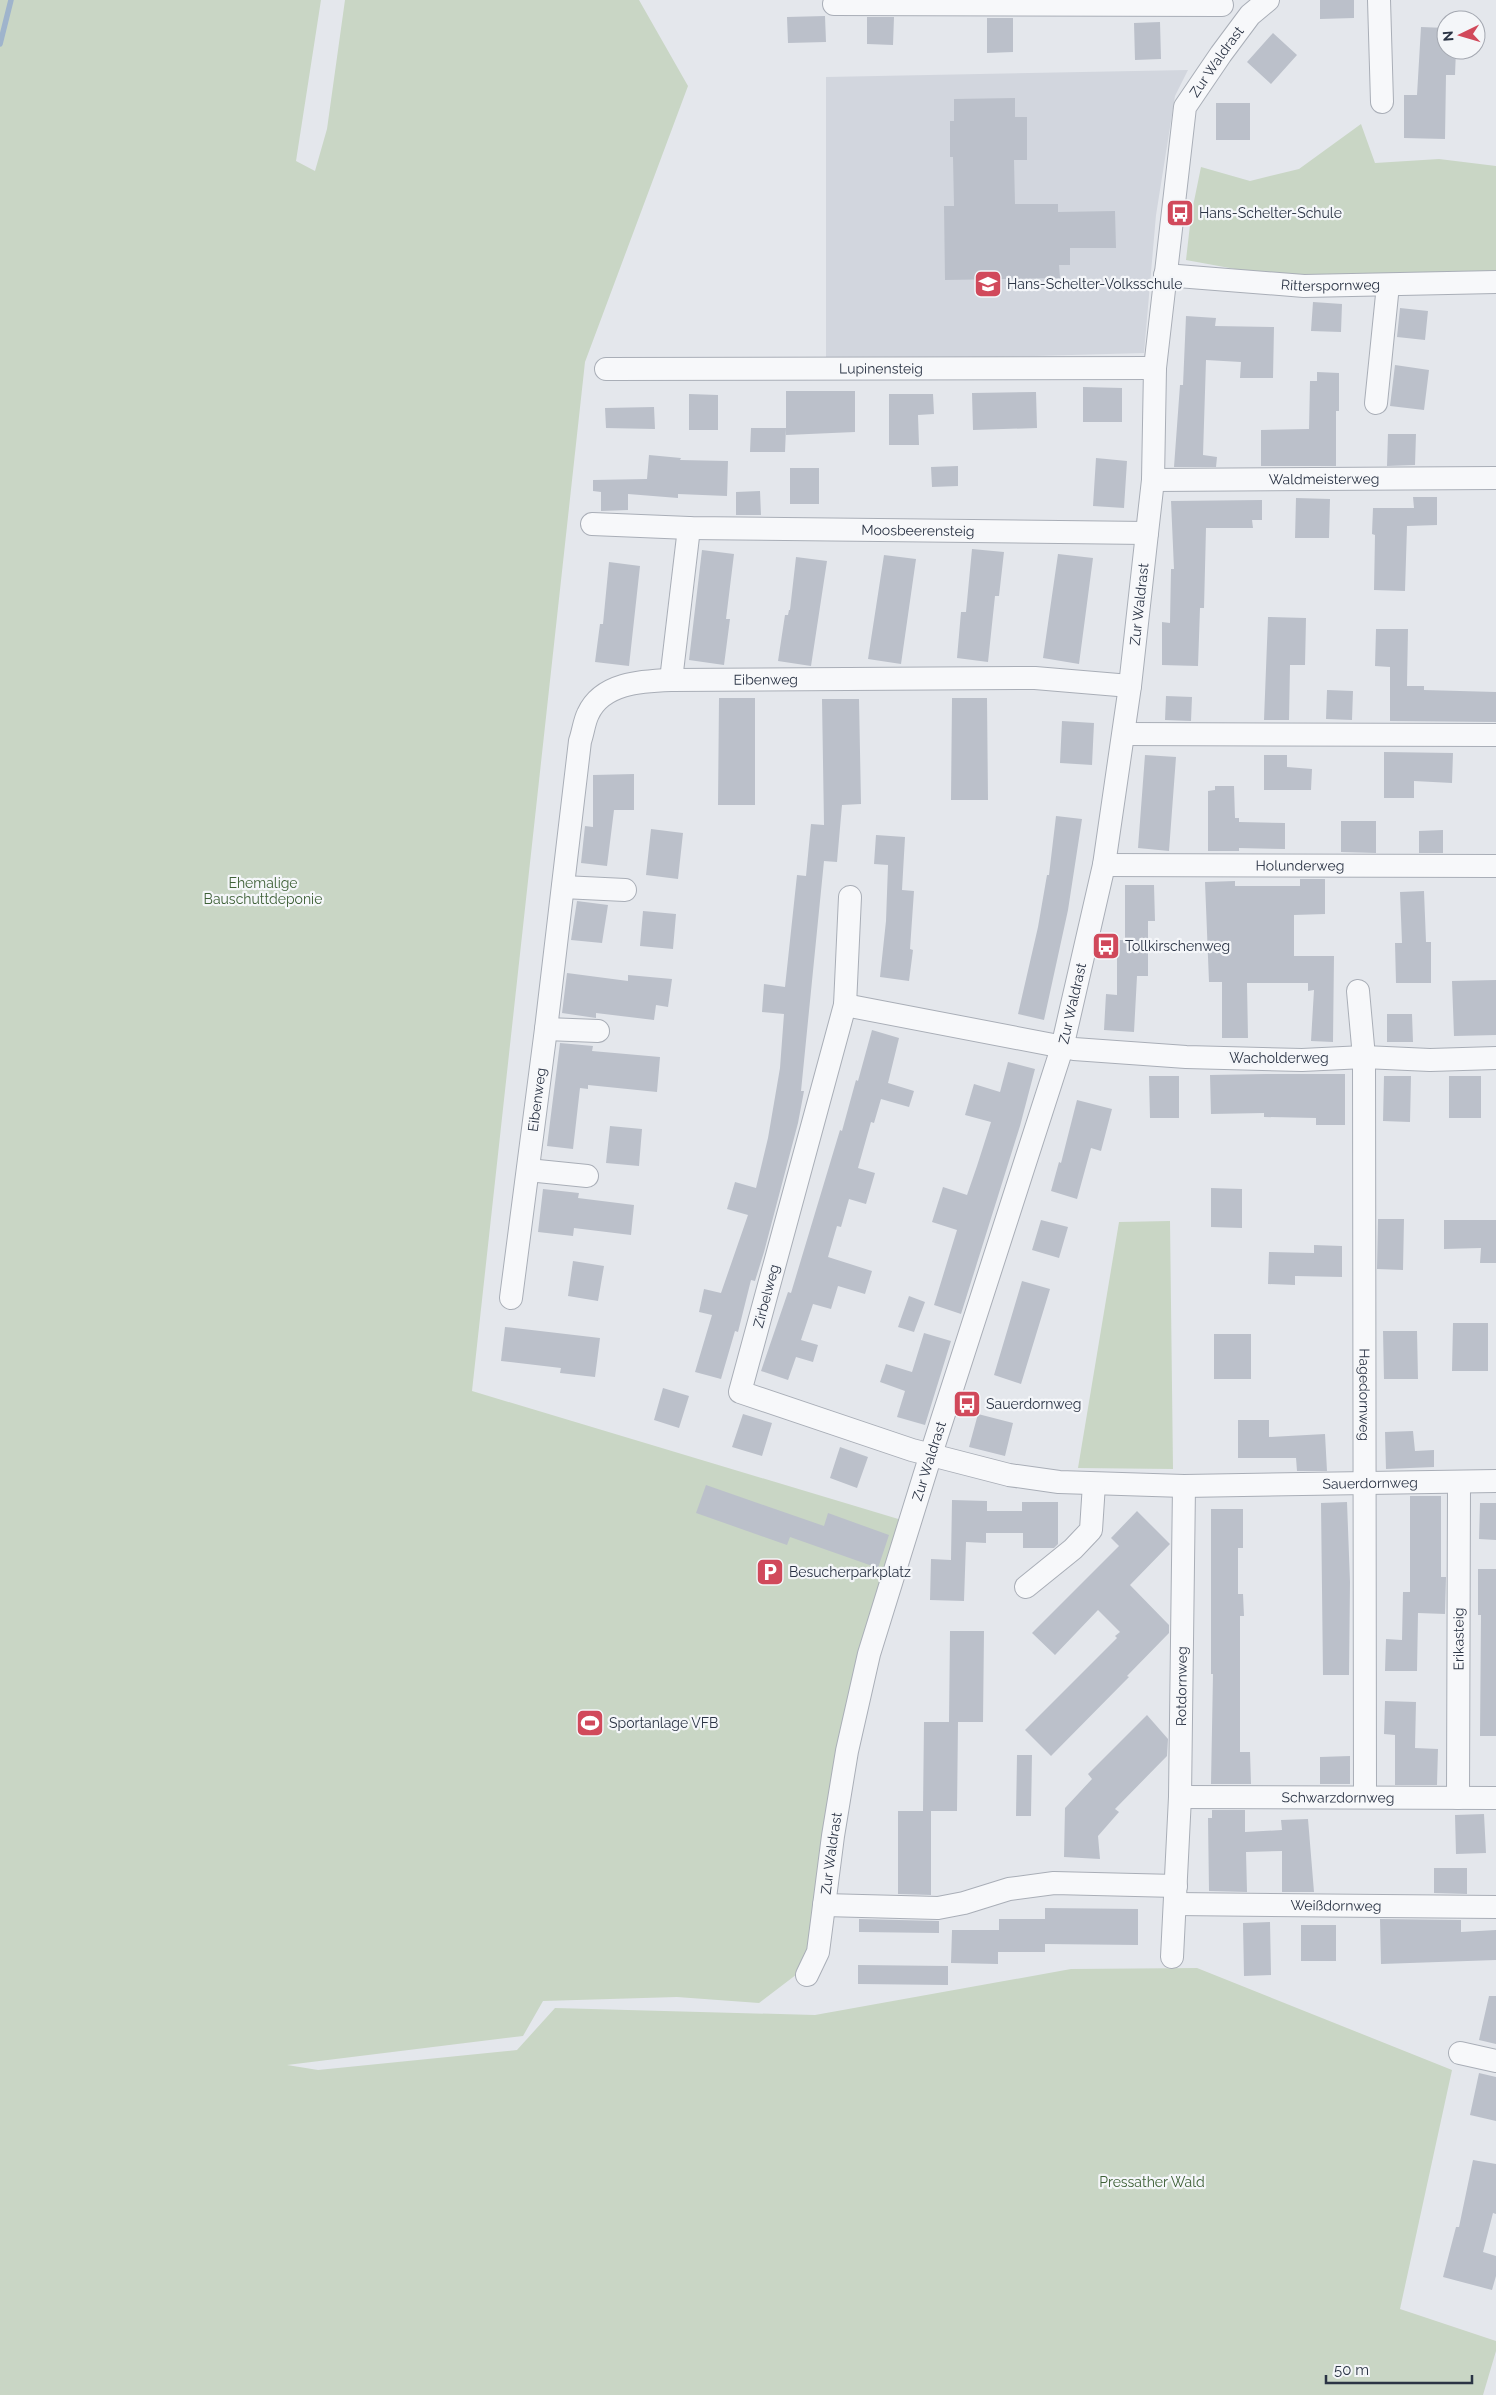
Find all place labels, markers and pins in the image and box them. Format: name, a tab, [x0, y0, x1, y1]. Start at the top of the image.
bus stop icon: Hans-Schelter-Schule	[1165, 198, 1195, 228]
place label: Hans-Schelter-Schule	[1199, 205, 1342, 221]
school or university icon: Hans-Schelter-Volksschule	[973, 269, 1003, 299]
place label: Hans-Schelter-Volksschule	[1007, 276, 1183, 292]
bus stop icon: Tollkirschenweg	[1091, 931, 1121, 961]
place label: Tollkirschenweg	[1125, 938, 1230, 954]
bus stop icon: Sauerdornweg	[952, 1389, 982, 1419]
place label: Sauerdornweg	[986, 1396, 1081, 1412]
parking icon: Besucherparkplatz	[755, 1557, 785, 1587]
place label: Besucherparkplatz	[789, 1564, 911, 1580]
sports icon: Sportanlage VFB	[575, 1708, 605, 1738]
place label: Sportanlage VFB	[609, 1715, 718, 1731]

